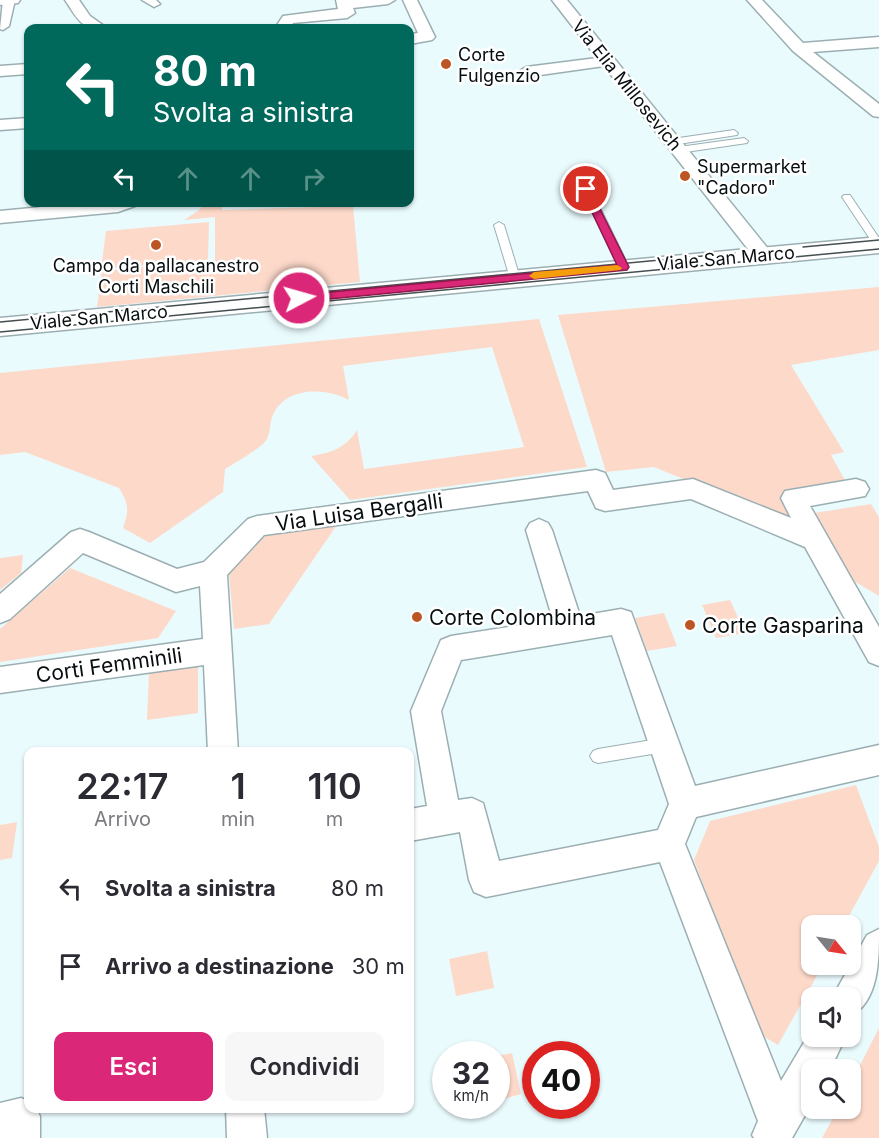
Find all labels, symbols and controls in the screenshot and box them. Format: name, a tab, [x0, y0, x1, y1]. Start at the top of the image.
street label: Via Elia Millosevich	[568, 16, 686, 154]
place label: Corte Fulgenzio	[458, 44, 540, 86]
text: 80 m	[153, 45, 257, 96]
icon: left	[54, 48, 132, 126]
marker: Corte Fulgenzio	[439, 57, 453, 71]
text: Svolta a sinistra	[153, 96, 354, 129]
place label: Supermarket "Cadoro"	[697, 156, 807, 198]
icon: left	[108, 162, 141, 195]
icon: ahead	[171, 162, 204, 195]
icon: ahead	[234, 162, 267, 195]
icon: right	[297, 162, 330, 195]
pin	[560, 163, 611, 214]
marker: Supermarket "Cadoro"	[678, 169, 692, 183]
icon: arrive	[569, 172, 602, 205]
marker: Campo da pallacanestro Corti Maschili	[149, 238, 163, 252]
street label: Viale San Marco	[656, 242, 796, 274]
place label: Campo da pallacanestro Corti Maschili	[53, 255, 259, 297]
position arrow	[267, 266, 331, 330]
street label: Viale San Marco	[29, 301, 169, 333]
street label: Via Luisa Bergalli	[274, 488, 444, 536]
place label: Corte Colombina	[429, 605, 596, 630]
marker: Corte Colombina	[410, 610, 424, 624]
place label: Corte Gasparina	[702, 613, 864, 638]
marker: Corte Gasparina	[683, 618, 697, 632]
street label: Corti Femminili	[34, 642, 184, 688]
text: 22:17	[76, 764, 169, 808]
text: 1	[230, 764, 246, 808]
text: 110	[307, 764, 362, 808]
text: Arrivo	[94, 807, 151, 831]
text: min	[221, 807, 255, 831]
text: m	[326, 807, 343, 831]
icon: left	[54, 872, 87, 905]
text: Svolta a sinistra	[105, 875, 276, 901]
text: 80 m	[331, 875, 384, 901]
north arrow	[801, 915, 861, 975]
map controls	[801, 915, 861, 1119]
icon: arrive	[54, 950, 87, 983]
text: Arrivo a destinazione	[105, 953, 334, 979]
text: 30 m	[352, 953, 405, 979]
button: sound	[801, 987, 861, 1047]
button: Esci	[54, 1032, 213, 1101]
button: Condividi	[225, 1032, 384, 1101]
speed limit sign: 40	[522, 1041, 600, 1119]
text: 32	[452, 1055, 490, 1091]
button: search	[801, 1059, 861, 1119]
text: km/h	[453, 1086, 489, 1105]

